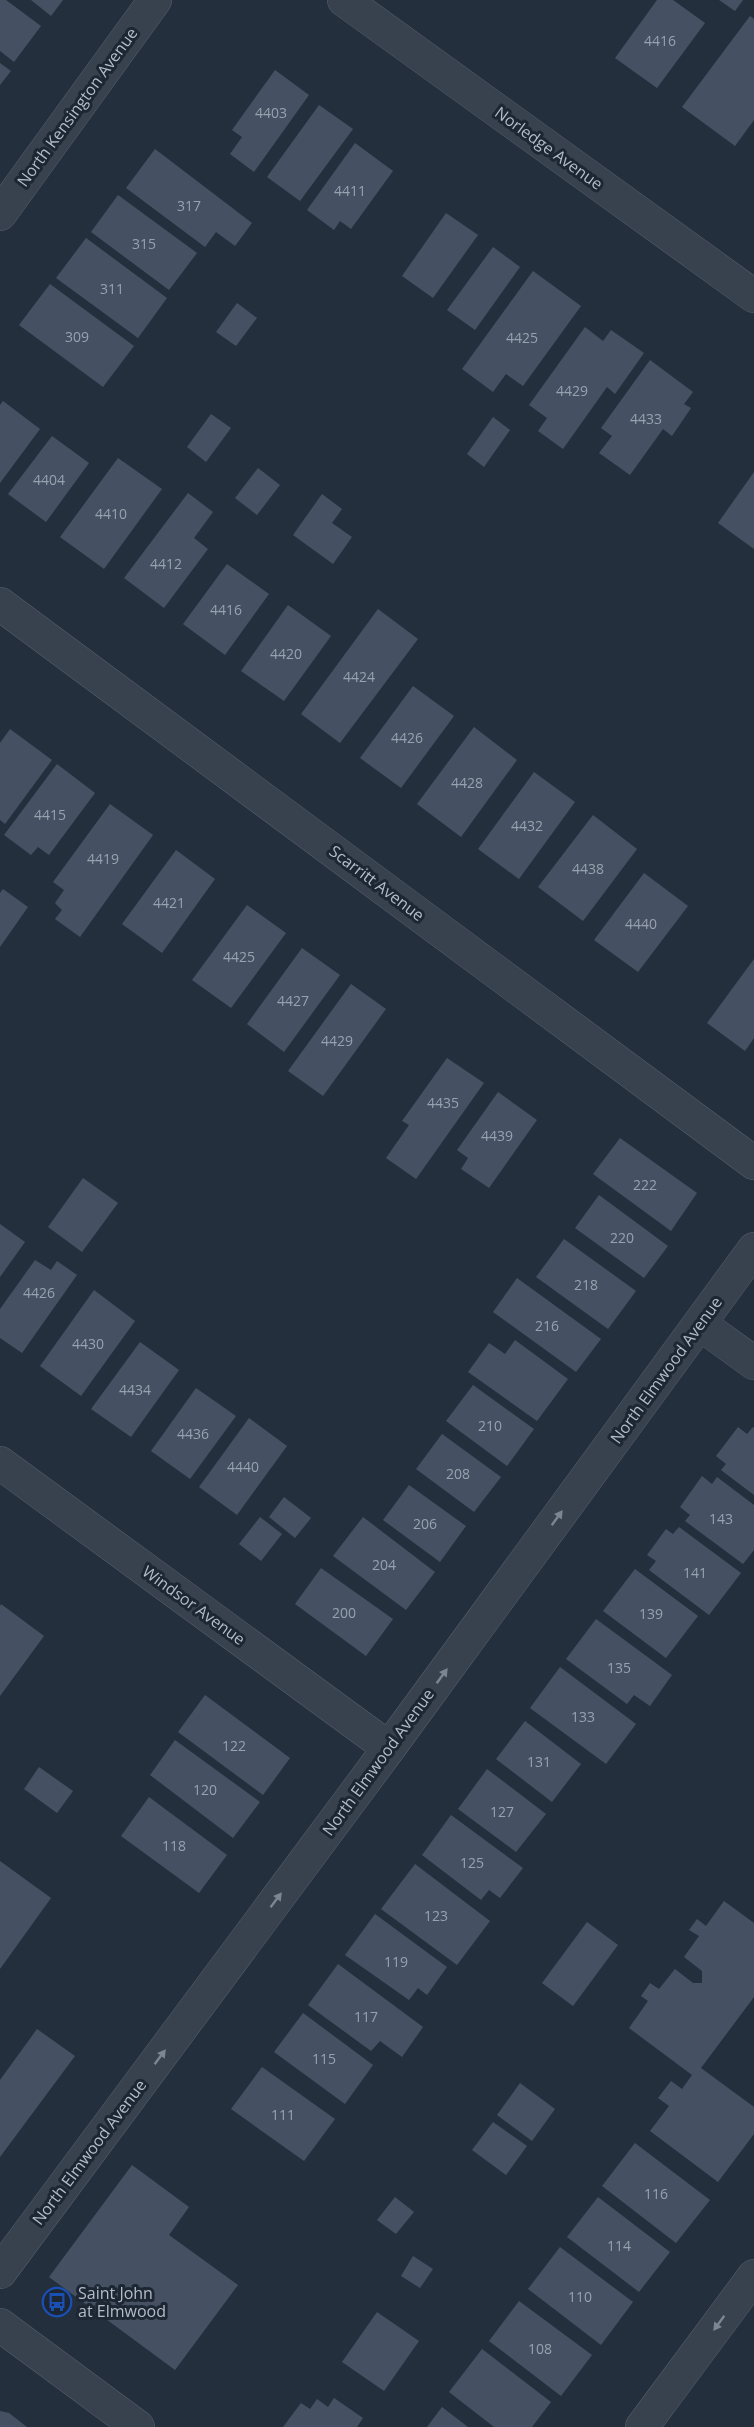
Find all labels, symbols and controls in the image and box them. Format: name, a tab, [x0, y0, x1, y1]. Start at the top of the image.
street label: North Kensington Avenue	[12, 23, 142, 191]
house number: 4416	[644, 31, 676, 50]
street label: Norledge Avenue	[491, 101, 607, 195]
house number: 4403	[255, 103, 287, 122]
house number: 4411	[334, 181, 366, 200]
house number: 317	[177, 196, 201, 215]
house number: 315	[132, 234, 156, 253]
house number: 311	[100, 279, 124, 298]
house number: 309	[65, 327, 89, 346]
house number: 4425	[506, 328, 538, 347]
house number: 4429	[556, 381, 588, 400]
house number: 4433	[630, 409, 662, 428]
house number: 4404	[33, 470, 65, 489]
house number: 4410	[95, 504, 127, 523]
house number: 4412	[150, 554, 182, 573]
house number: 4416	[210, 600, 242, 619]
house number: 4420	[270, 644, 302, 663]
house number: 4424	[343, 667, 375, 686]
house number: 4426	[391, 728, 423, 747]
house number: 4428	[451, 773, 483, 792]
house number: 4415	[34, 805, 66, 824]
house number: 4432	[511, 816, 543, 835]
street label: Scarritt Avenue	[325, 840, 429, 926]
house number: 4419	[87, 849, 119, 868]
house number: 4438	[572, 859, 604, 878]
house number: 4421	[153, 893, 185, 912]
house number: 4440	[625, 914, 657, 933]
house number: 4425	[223, 947, 255, 966]
house number: 4427	[277, 991, 309, 1010]
house number: 4429	[321, 1031, 353, 1050]
house number: 4435	[427, 1093, 459, 1112]
house number: 4439	[481, 1126, 513, 1145]
house number: 222	[633, 1175, 657, 1194]
house number: 220	[610, 1228, 634, 1247]
house number: 218	[574, 1275, 598, 1294]
house number: 4426	[23, 1283, 55, 1302]
street label: North Elmwood Avenue	[605, 1292, 727, 1448]
house number: 216	[535, 1316, 559, 1335]
house number: 4430	[72, 1334, 104, 1353]
house number: 4434	[119, 1380, 151, 1399]
house number: 210	[478, 1416, 502, 1435]
house number: 4436	[177, 1424, 209, 1443]
house number: 4440	[227, 1457, 259, 1476]
house number: 208	[446, 1464, 470, 1483]
house number: 143	[709, 1509, 733, 1528]
one-way arrow	[551, 1511, 563, 1527]
house number: 206	[413, 1514, 437, 1533]
house number: 204	[372, 1555, 396, 1574]
street label: Windsor Avenue	[138, 1560, 250, 1650]
house number: 141	[683, 1563, 707, 1582]
house number: 200	[332, 1603, 356, 1622]
house number: 139	[639, 1604, 663, 1623]
house number: 135	[607, 1658, 631, 1677]
one-way arrow	[436, 1668, 448, 1684]
street label: North Elmwood Avenue	[317, 1684, 439, 1840]
house number: 133	[571, 1707, 595, 1726]
house number: 122	[222, 1736, 246, 1755]
house number: 131	[527, 1752, 551, 1771]
house number: 120	[193, 1780, 217, 1799]
house number: 127	[490, 1802, 514, 1821]
house number: 118	[162, 1836, 186, 1855]
house number: 125	[460, 1853, 484, 1872]
one-way arrow	[270, 1892, 282, 1908]
house number: 123	[424, 1906, 448, 1925]
house number: 119	[384, 1952, 408, 1971]
house number: 117	[354, 2007, 378, 2026]
one-way arrow	[154, 2049, 166, 2065]
house number: 115	[312, 2049, 336, 2068]
street label: North Elmwood Avenue	[27, 2075, 151, 2229]
house number: 111	[271, 2105, 295, 2124]
house number: 116	[644, 2184, 668, 2203]
house number: 114	[607, 2236, 631, 2255]
place label: Saint John at Elmwood	[78, 2282, 166, 2322]
bus stop icon: Saint John at Elmwood	[41, 2286, 73, 2318]
house number: 110	[568, 2287, 592, 2306]
one-way arrow	[714, 2315, 726, 2330]
house number: 108	[528, 2339, 552, 2358]

